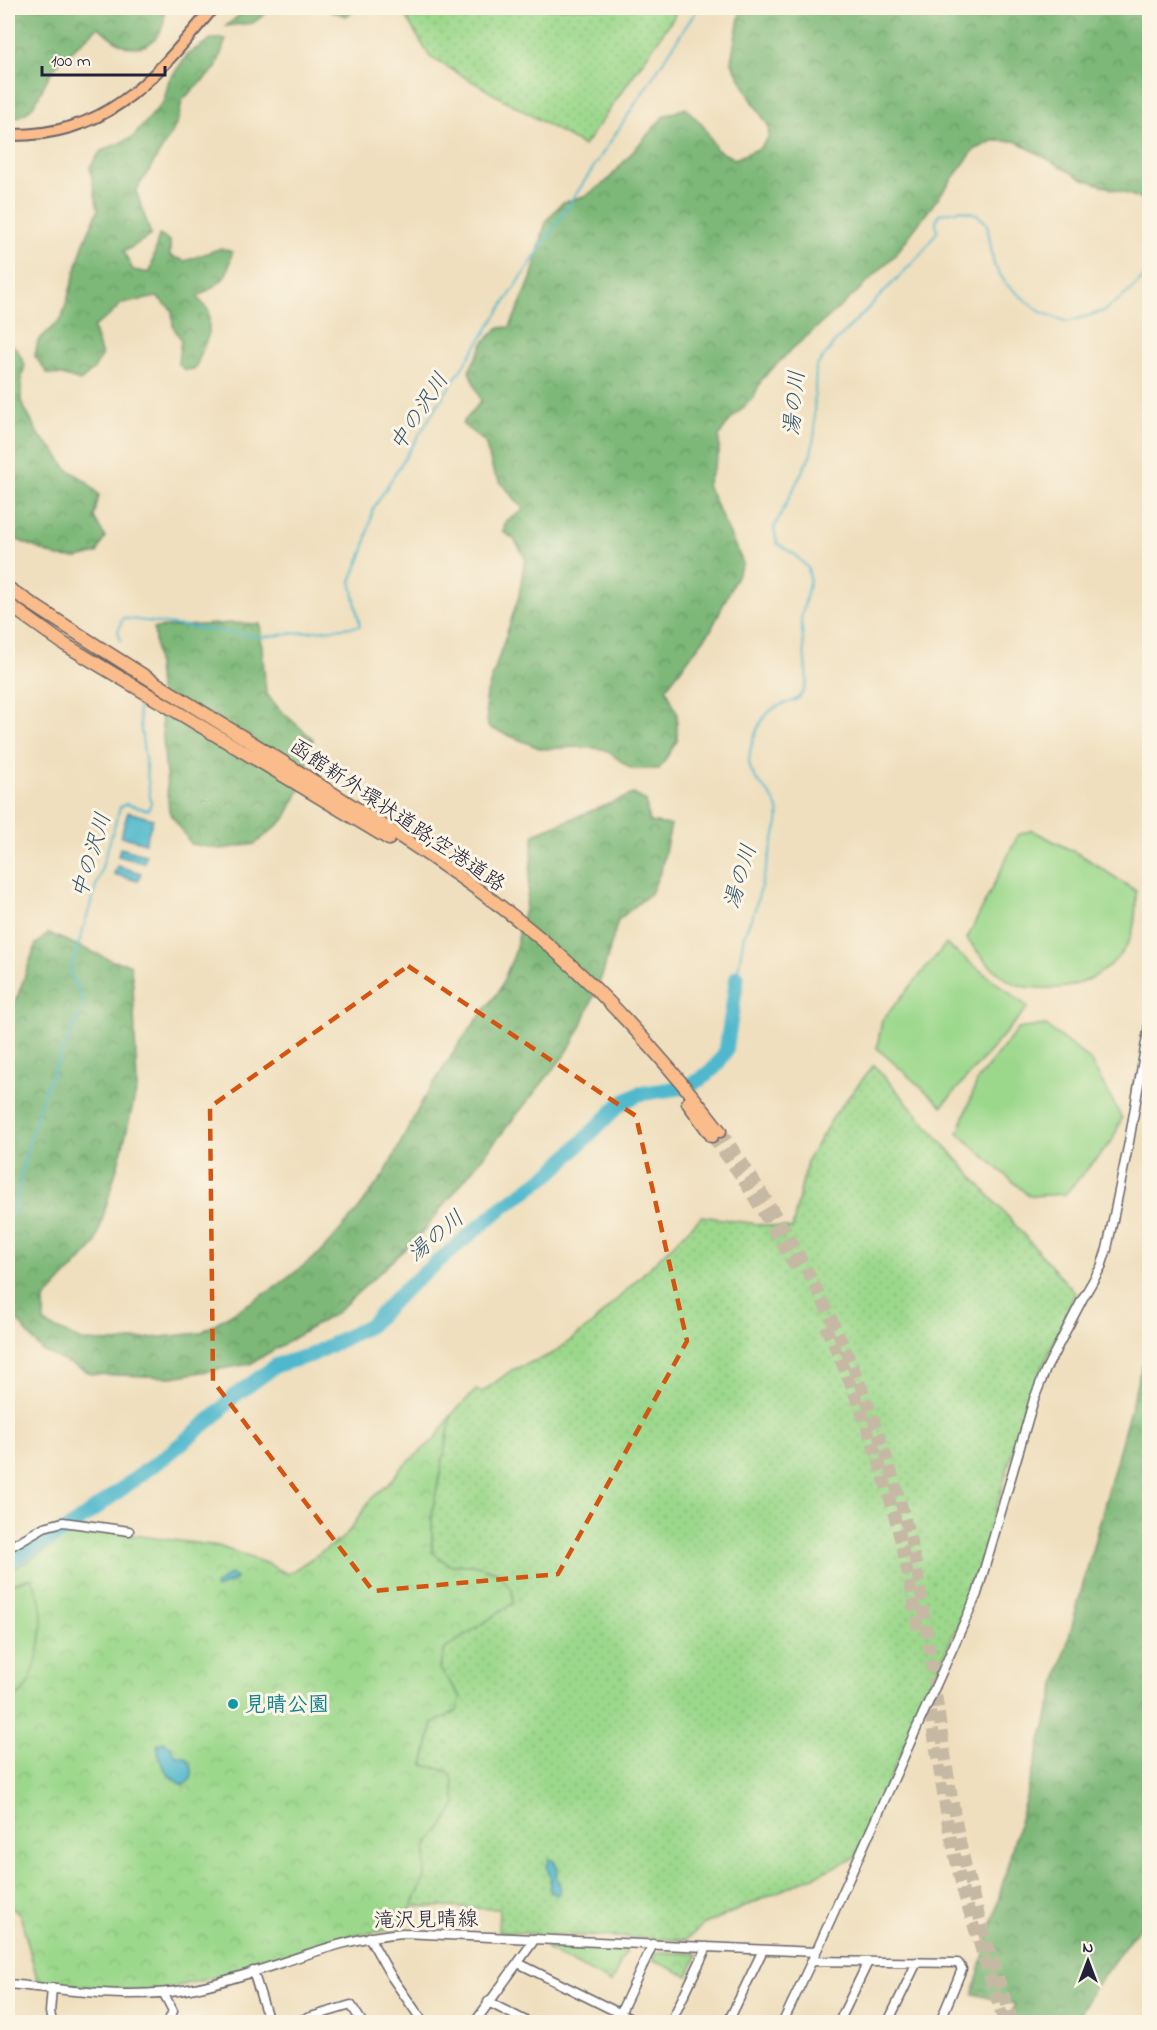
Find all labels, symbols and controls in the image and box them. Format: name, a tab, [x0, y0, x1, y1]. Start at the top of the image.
scale bar	[42, 39, 165, 77]
text: 100 m	[51, 49, 91, 75]
water label: 中の沢川	[383, 367, 458, 458]
water label: 湯の川	[777, 369, 815, 438]
street label: 函館新外環状道路;空港道路	[283, 733, 511, 900]
water label: 中の沢川	[65, 809, 121, 903]
water label: 湯の川	[717, 841, 767, 913]
water label: 湯の川	[401, 1204, 472, 1271]
place label: 見晴公園	[245, 1691, 329, 1721]
marker: 見晴公園	[226, 1697, 240, 1711]
street label: 滝沢見晴線	[373, 1905, 479, 1937]
north arrow	[1058, 1931, 1118, 1991]
text: N	[1083, 1936, 1094, 1960]

